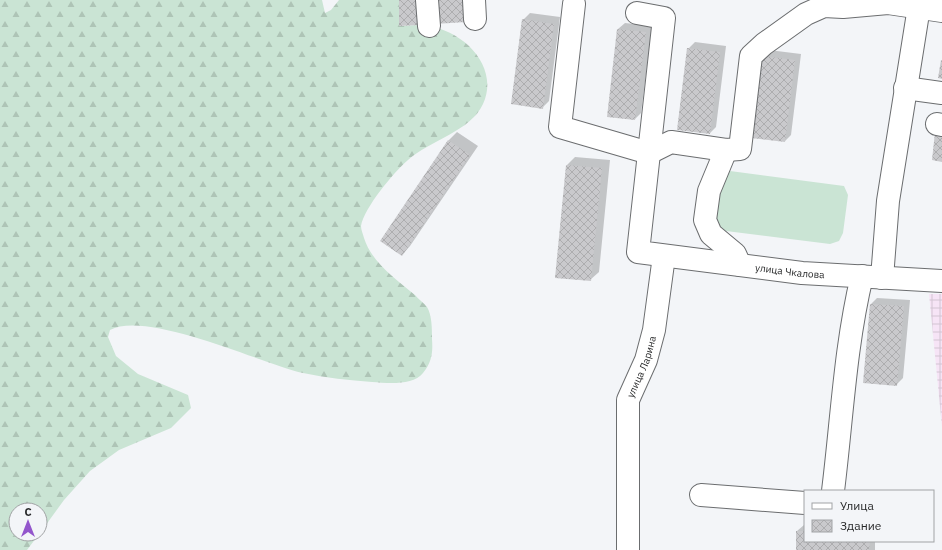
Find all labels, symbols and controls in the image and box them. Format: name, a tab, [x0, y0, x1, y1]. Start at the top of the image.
street label: улица Чкалова	[755, 261, 826, 281]
street label: улица Ларина	[623, 334, 659, 400]
legend	[804, 490, 934, 542]
text: Улица	[840, 498, 874, 513]
north arrow	[8, 502, 48, 542]
text: С	[24, 505, 32, 519]
text: Здание	[840, 518, 882, 533]

